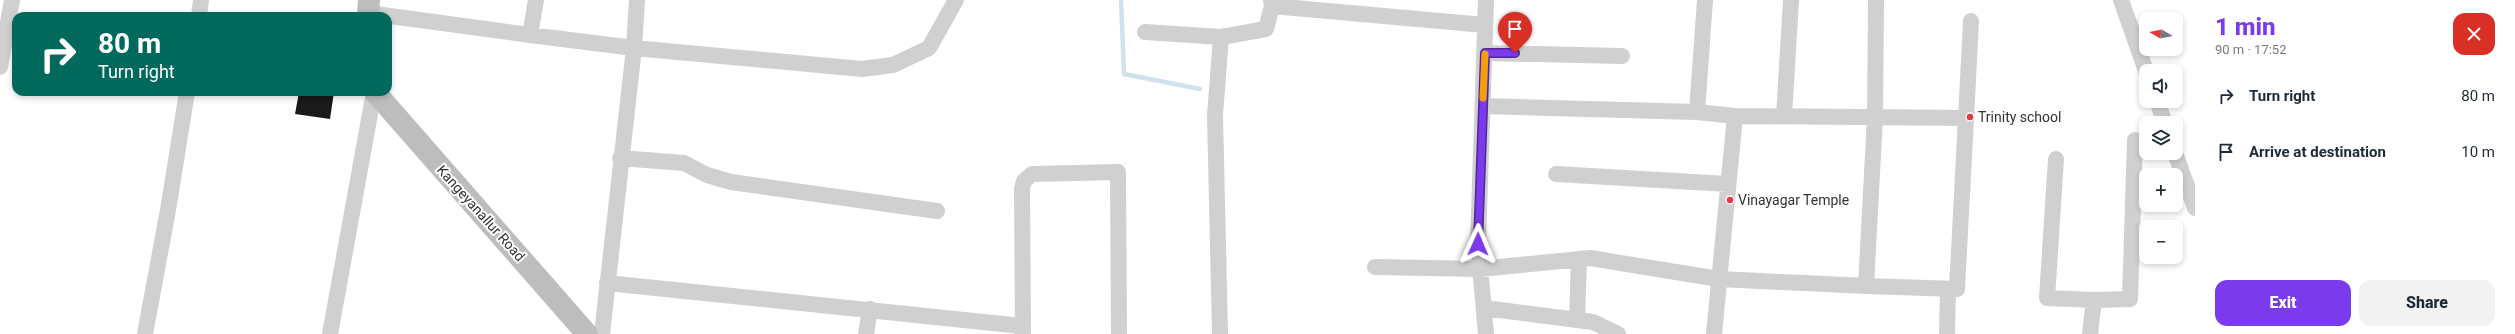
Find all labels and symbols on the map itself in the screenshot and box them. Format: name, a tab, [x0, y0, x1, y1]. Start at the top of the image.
pin	[1498, 12, 1532, 53]
north arrow	[2139, 12, 2183, 56]
place label: Trinity school	[1978, 109, 2061, 125]
marker: Trinity school	[1965, 112, 1975, 122]
street label: Kangeyanallur Road	[434, 162, 528, 264]
place label: Vinayagar Temple	[1738, 192, 1849, 208]
marker: Vinayagar Temple	[1725, 195, 1735, 205]
position arrow	[1457, 223, 1499, 265]

